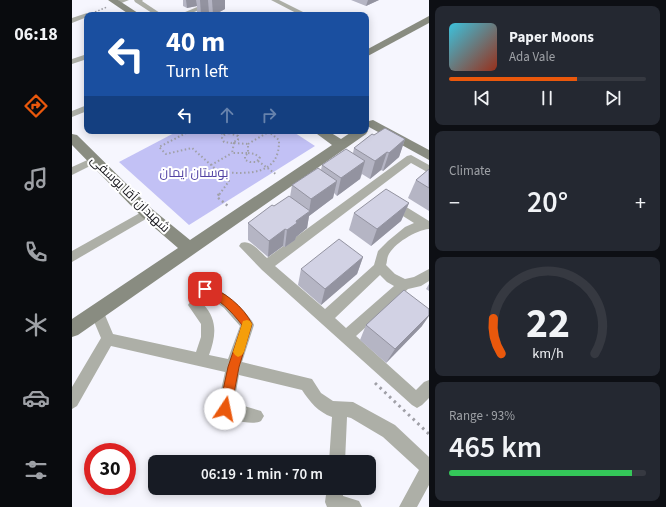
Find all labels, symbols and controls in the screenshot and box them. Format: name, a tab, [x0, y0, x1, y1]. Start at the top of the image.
text: 06:18	[14, 22, 58, 47]
text: 40 m	[166, 22, 225, 62]
text: Paper Moons	[509, 27, 594, 48]
icon: left	[100, 28, 152, 80]
text: Ada Vale	[509, 48, 555, 66]
text: Turn left	[166, 59, 228, 84]
icon: previous	[471, 87, 493, 109]
icon: pause	[536, 87, 558, 109]
icon: next	[602, 87, 624, 109]
icon: directions	[22, 92, 50, 120]
icon: left	[174, 104, 196, 126]
icon: ahead	[216, 104, 238, 126]
icon: right	[258, 104, 280, 126]
street label: شهیدان آقا یوسفی	[86, 151, 174, 237]
text: Climate	[449, 162, 491, 180]
park label: بوستان ایمان	[160, 164, 228, 182]
icon: music	[22, 165, 50, 193]
text: 20°	[527, 181, 568, 224]
text: −	[449, 187, 460, 219]
text: +	[635, 187, 646, 219]
icon: phone	[22, 238, 50, 266]
pin	[188, 272, 222, 306]
icon: arrive	[194, 278, 216, 300]
text: 22	[526, 294, 569, 354]
icon: climate	[22, 311, 50, 339]
text: km/h	[532, 343, 563, 364]
icon: car	[22, 384, 50, 412]
position arrow	[204, 388, 246, 430]
text: Range · 93%	[449, 407, 515, 425]
text: 465 km	[449, 426, 542, 469]
speed limit sign: 30	[84, 443, 136, 495]
icon: filters	[22, 456, 50, 484]
text: 06:19 · 1 min · 70 m	[201, 464, 323, 485]

